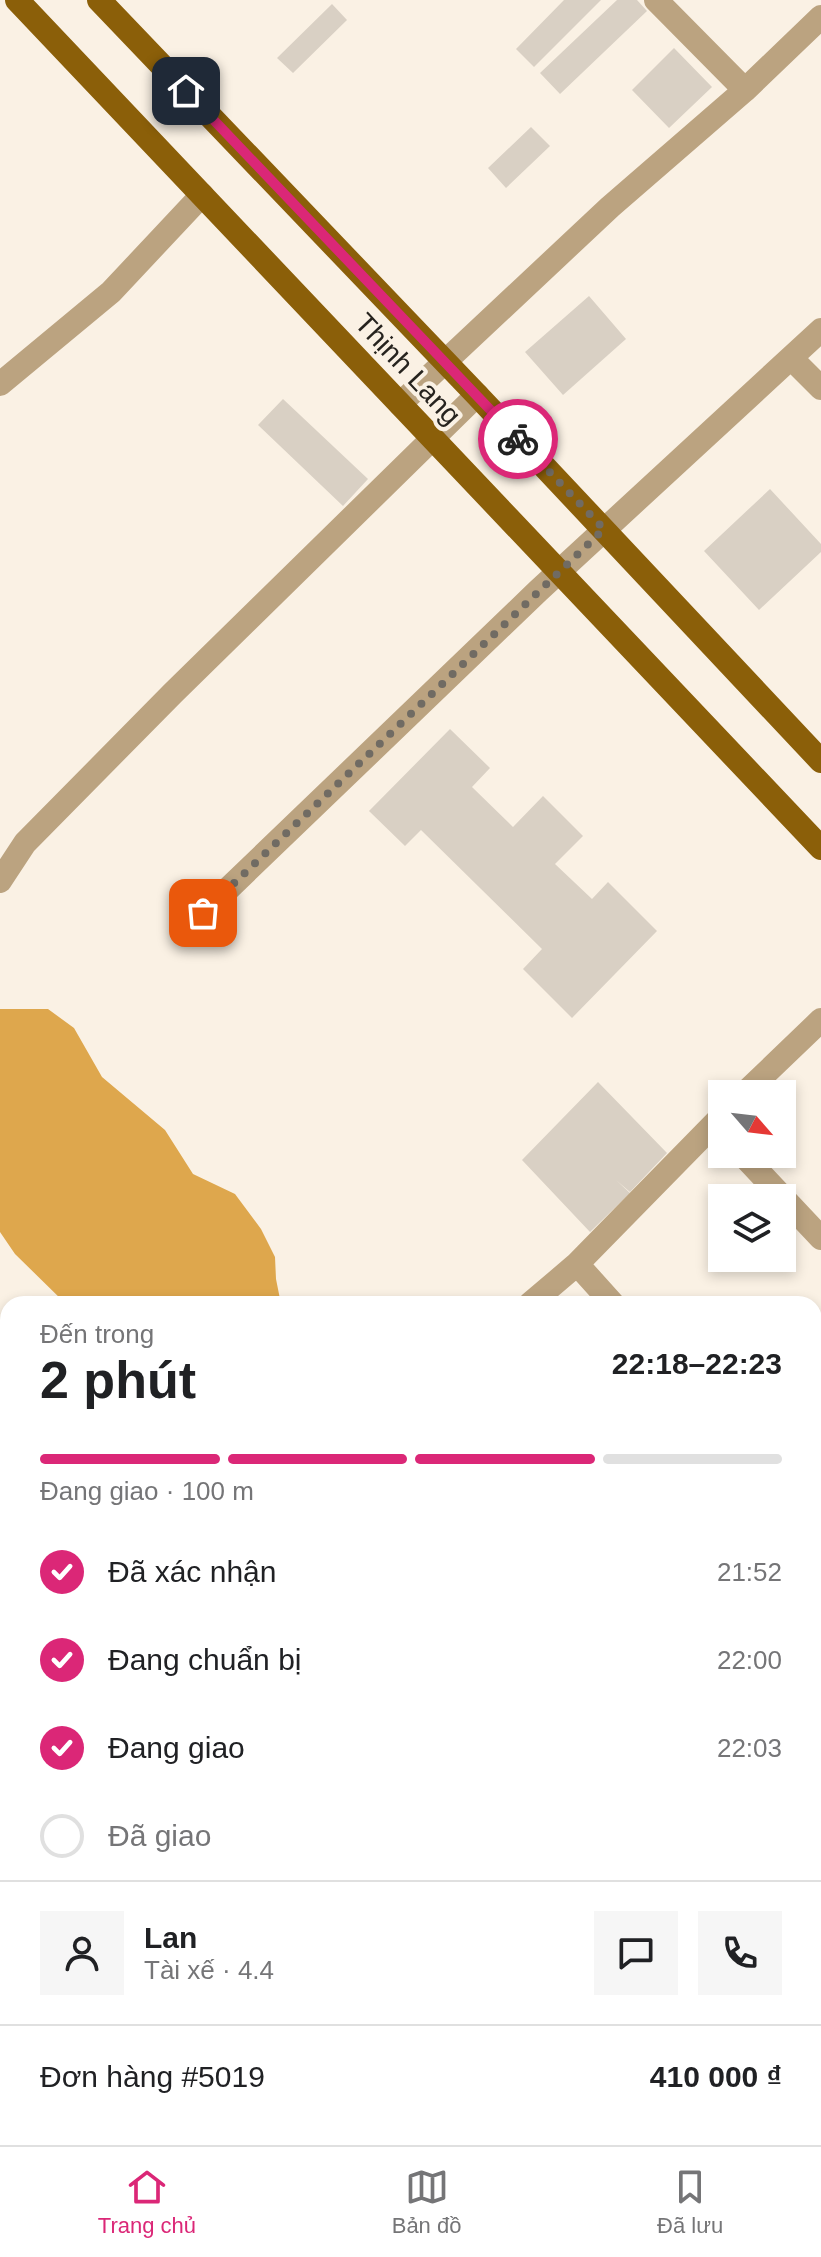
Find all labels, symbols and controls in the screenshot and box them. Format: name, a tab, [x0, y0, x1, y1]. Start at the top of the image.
pin	[152, 57, 220, 125]
icon: home	[164, 69, 208, 113]
street label: Thịnh Lang	[349, 307, 467, 431]
courier	[478, 399, 558, 479]
icon: bike	[496, 417, 540, 461]
pin	[169, 879, 237, 947]
icon: bag	[181, 891, 225, 935]
north arrow	[708, 1080, 796, 1168]
map controls	[708, 1080, 796, 1272]
button: layers	[708, 1184, 796, 1272]
text: Đến trong	[40, 1319, 154, 1349]
text: 22:18–22:23	[612, 1347, 782, 1380]
text: 2 phút	[40, 1351, 196, 1409]
text: Đang giao · 100 m	[40, 1476, 254, 1506]
icon: check	[40, 1550, 84, 1594]
text: Đã xác nhận	[108, 1555, 276, 1588]
text: 21:52	[717, 1557, 782, 1587]
icon: check	[40, 1638, 84, 1682]
text: Đang chuẩn bị	[108, 1643, 301, 1676]
text: 22:00	[717, 1645, 782, 1675]
icon: check	[40, 1726, 84, 1770]
text: Đang giao	[108, 1731, 245, 1764]
text: 22:03	[717, 1733, 782, 1763]
text: Đã giao	[108, 1819, 211, 1852]
button: person	[40, 1911, 124, 1995]
button: chat	[594, 1911, 678, 1995]
button: phone	[698, 1911, 782, 1995]
text: Lan	[144, 1921, 197, 1954]
text: Tài xế · 4.4	[144, 1955, 274, 1985]
text: Đơn hàng #5019	[40, 2060, 265, 2093]
text: 410 000 ₫	[650, 2060, 782, 2093]
tab: Trang chủ	[98, 2165, 196, 2239]
tab: Bản đồ	[392, 2165, 461, 2239]
tab: Đã lưu	[657, 2165, 723, 2239]

